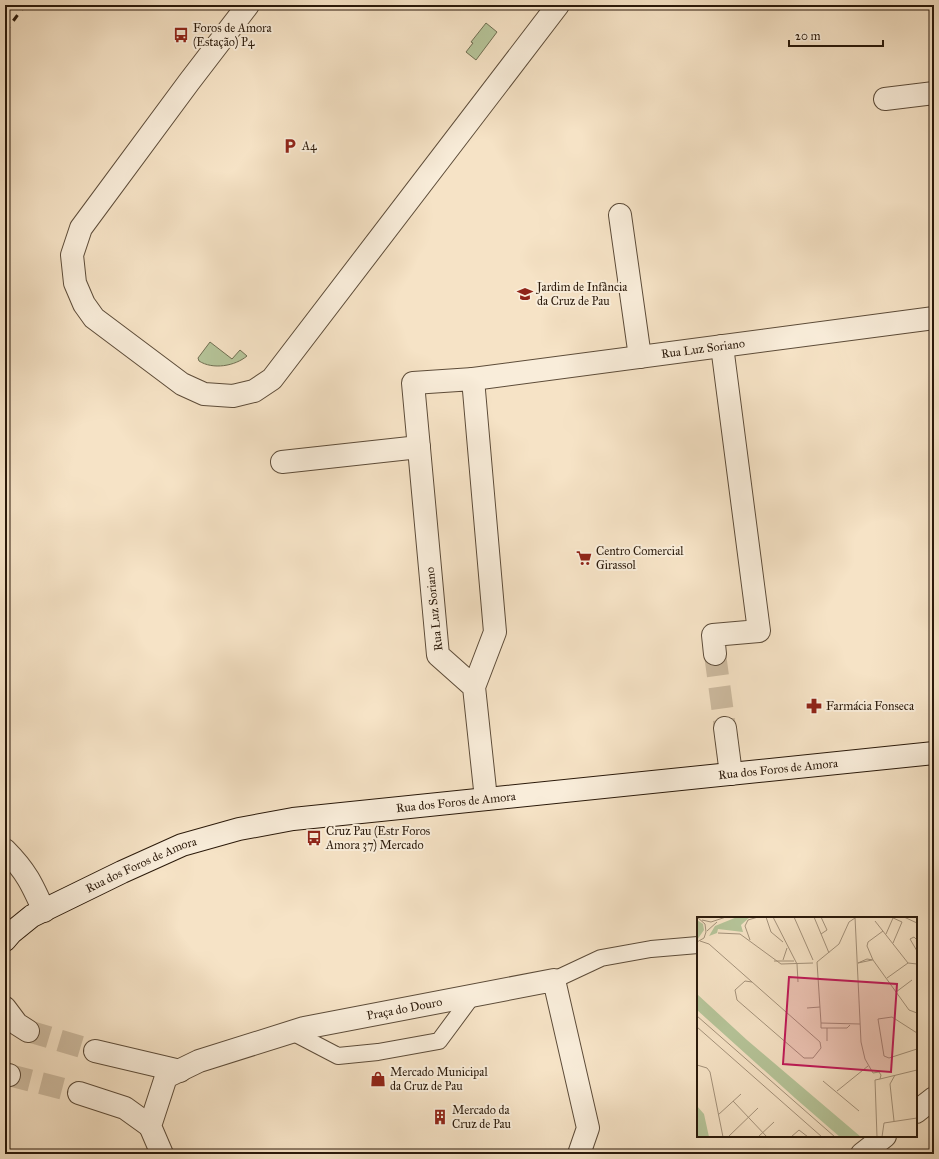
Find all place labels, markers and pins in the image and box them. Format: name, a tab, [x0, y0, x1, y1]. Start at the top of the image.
place label: Foros de Amora (Estação) P4	[193, 21, 273, 49]
bus stop icon: Foros de Amora (Estação) P4	[172, 26, 190, 44]
parking icon: A4	[281, 137, 299, 155]
place label: A4	[301, 139, 317, 153]
place label: Jardim de Infância da Cruz de Pau	[535, 280, 628, 308]
school or university icon: Jardim de Infância da Cruz de Pau	[516, 285, 534, 303]
place label: Centro Comercial Girassol	[596, 544, 684, 572]
supermarket icon: Centro Comercial Girassol	[575, 549, 593, 567]
pharmacy icon: Farmácia Fonseca	[805, 697, 823, 715]
place label: Farmácia Fonseca	[826, 699, 915, 713]
place label: Cruz Pau (Estr Foros Amora 37) Mercado	[325, 824, 430, 852]
bus stop icon: Cruz Pau (Estr Foros Amora 37) Mercado	[305, 829, 323, 847]
place label: Mercado Municipal da Cruz de Pau	[390, 1065, 488, 1093]
shop icon: Mercado Municipal da Cruz de Pau	[369, 1070, 387, 1088]
place label: Mercado da Cruz de Pau	[452, 1103, 512, 1131]
building icon: Mercado da Cruz de Pau	[431, 1108, 449, 1126]

